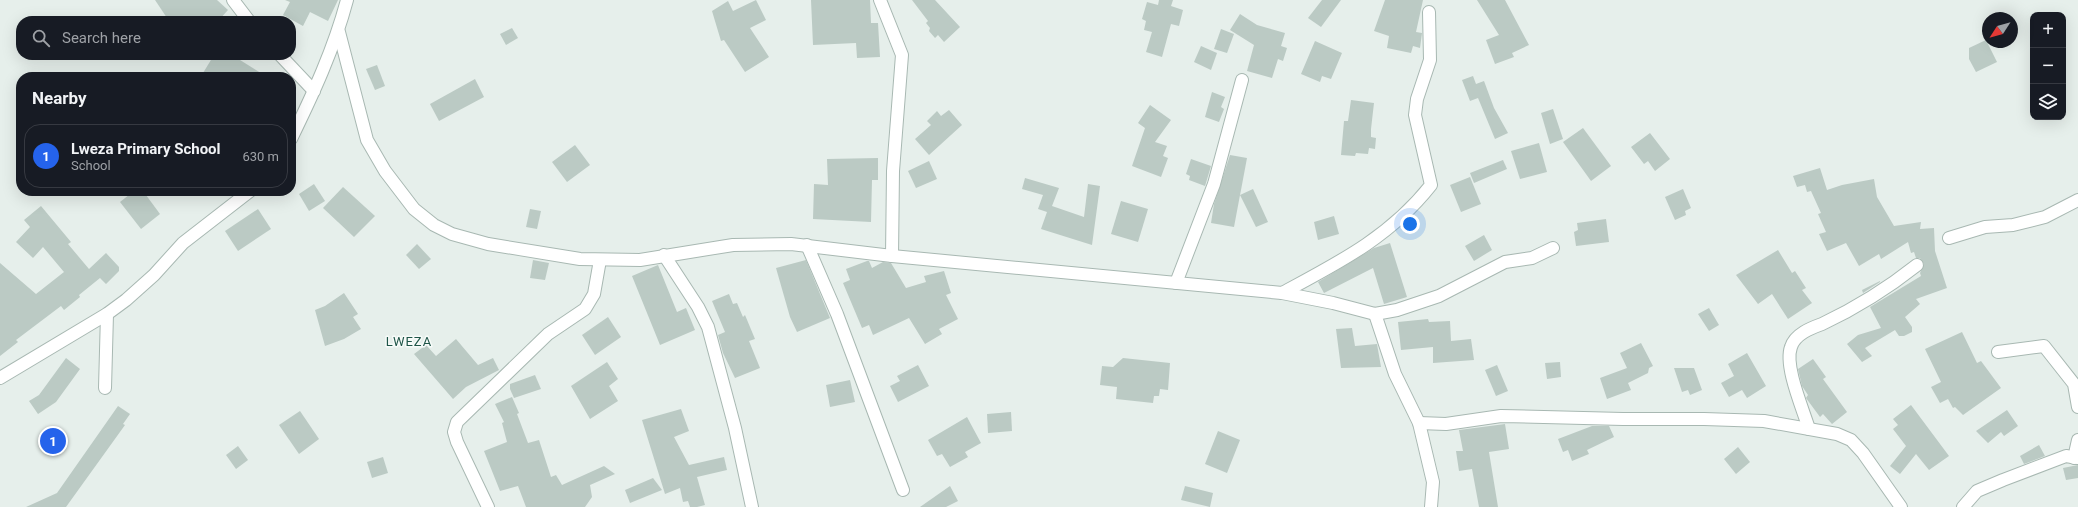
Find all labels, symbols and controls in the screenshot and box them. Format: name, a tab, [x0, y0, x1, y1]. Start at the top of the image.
north arrow	[1982, 12, 2018, 48]
map controls	[2030, 12, 2066, 120]
button: +	[2030, 12, 2066, 48]
search box	[16, 16, 296, 60]
icon: search	[30, 27, 52, 49]
text: Search here	[62, 29, 141, 47]
button: −	[2030, 48, 2066, 84]
button: layers	[2030, 84, 2066, 120]
text: Nearby	[32, 88, 87, 108]
text: Lweza Primary School	[71, 140, 221, 158]
text: 1	[42, 149, 50, 164]
text: 630 m	[242, 149, 279, 164]
text: School	[71, 158, 111, 173]
your location	[1400, 214, 1420, 234]
district label: LWEZA	[386, 334, 432, 349]
pin: 1	[40, 426, 66, 456]

